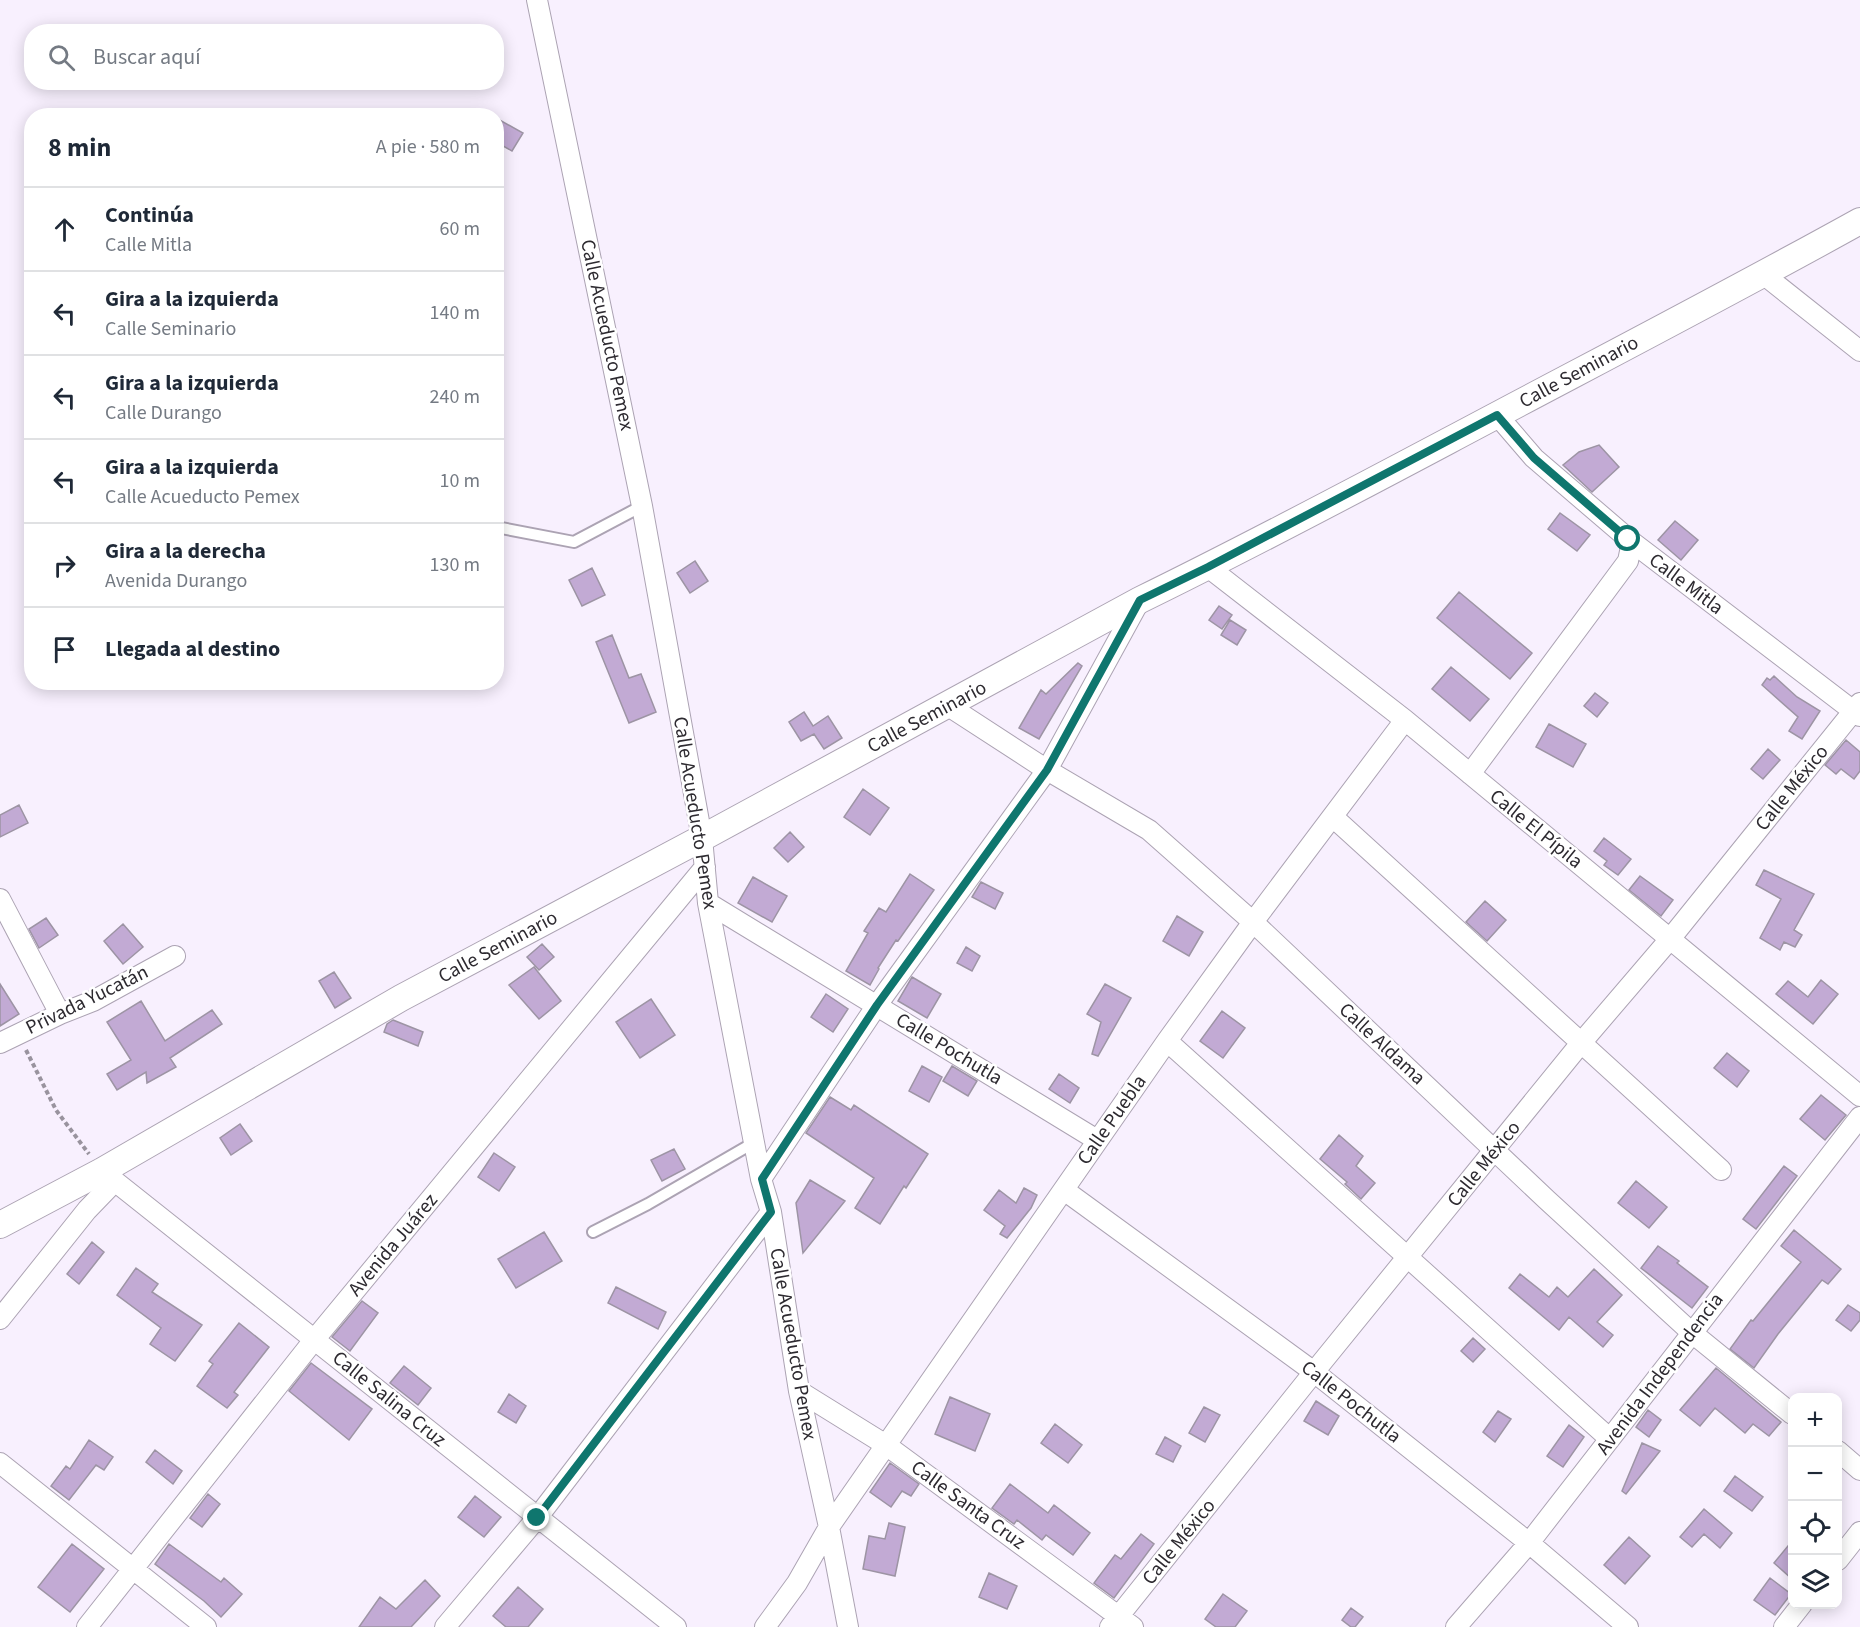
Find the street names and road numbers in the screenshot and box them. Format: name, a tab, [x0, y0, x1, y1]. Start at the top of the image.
street label: Calle Acueducto Pemex	[573, 237, 641, 433]
street label: Calle Seminario	[1514, 329, 1644, 415]
street label: Calle Mitla	[1643, 547, 1729, 621]
street label: Calle Seminario	[862, 674, 992, 760]
street label: Calle Acueducto Pemex	[666, 715, 724, 911]
street label: Calle México	[1749, 739, 1835, 837]
street label: Calle El Pípila	[1483, 783, 1589, 875]
street label: Calle Seminario	[433, 904, 563, 990]
street label: Privada Yucatán	[21, 958, 153, 1042]
street label: Calle Aldama	[1332, 996, 1432, 1092]
street label: Calle Pochutla	[890, 1006, 1008, 1092]
street label: Calle Puebla	[1071, 1069, 1153, 1171]
street label: Calle México	[1441, 1115, 1527, 1213]
street label: Avenida Juárez	[342, 1187, 444, 1303]
street label: Calle Acueducto Pemex	[762, 1246, 824, 1442]
street label: Avenida Independencia	[1590, 1287, 1730, 1461]
street label: Calle Salina Cruz	[326, 1344, 452, 1454]
street label: Calle Pochutla	[1295, 1354, 1407, 1450]
street label: Calle Santa Cruz	[905, 1454, 1031, 1556]
street label: Calle México	[1136, 1493, 1222, 1591]

